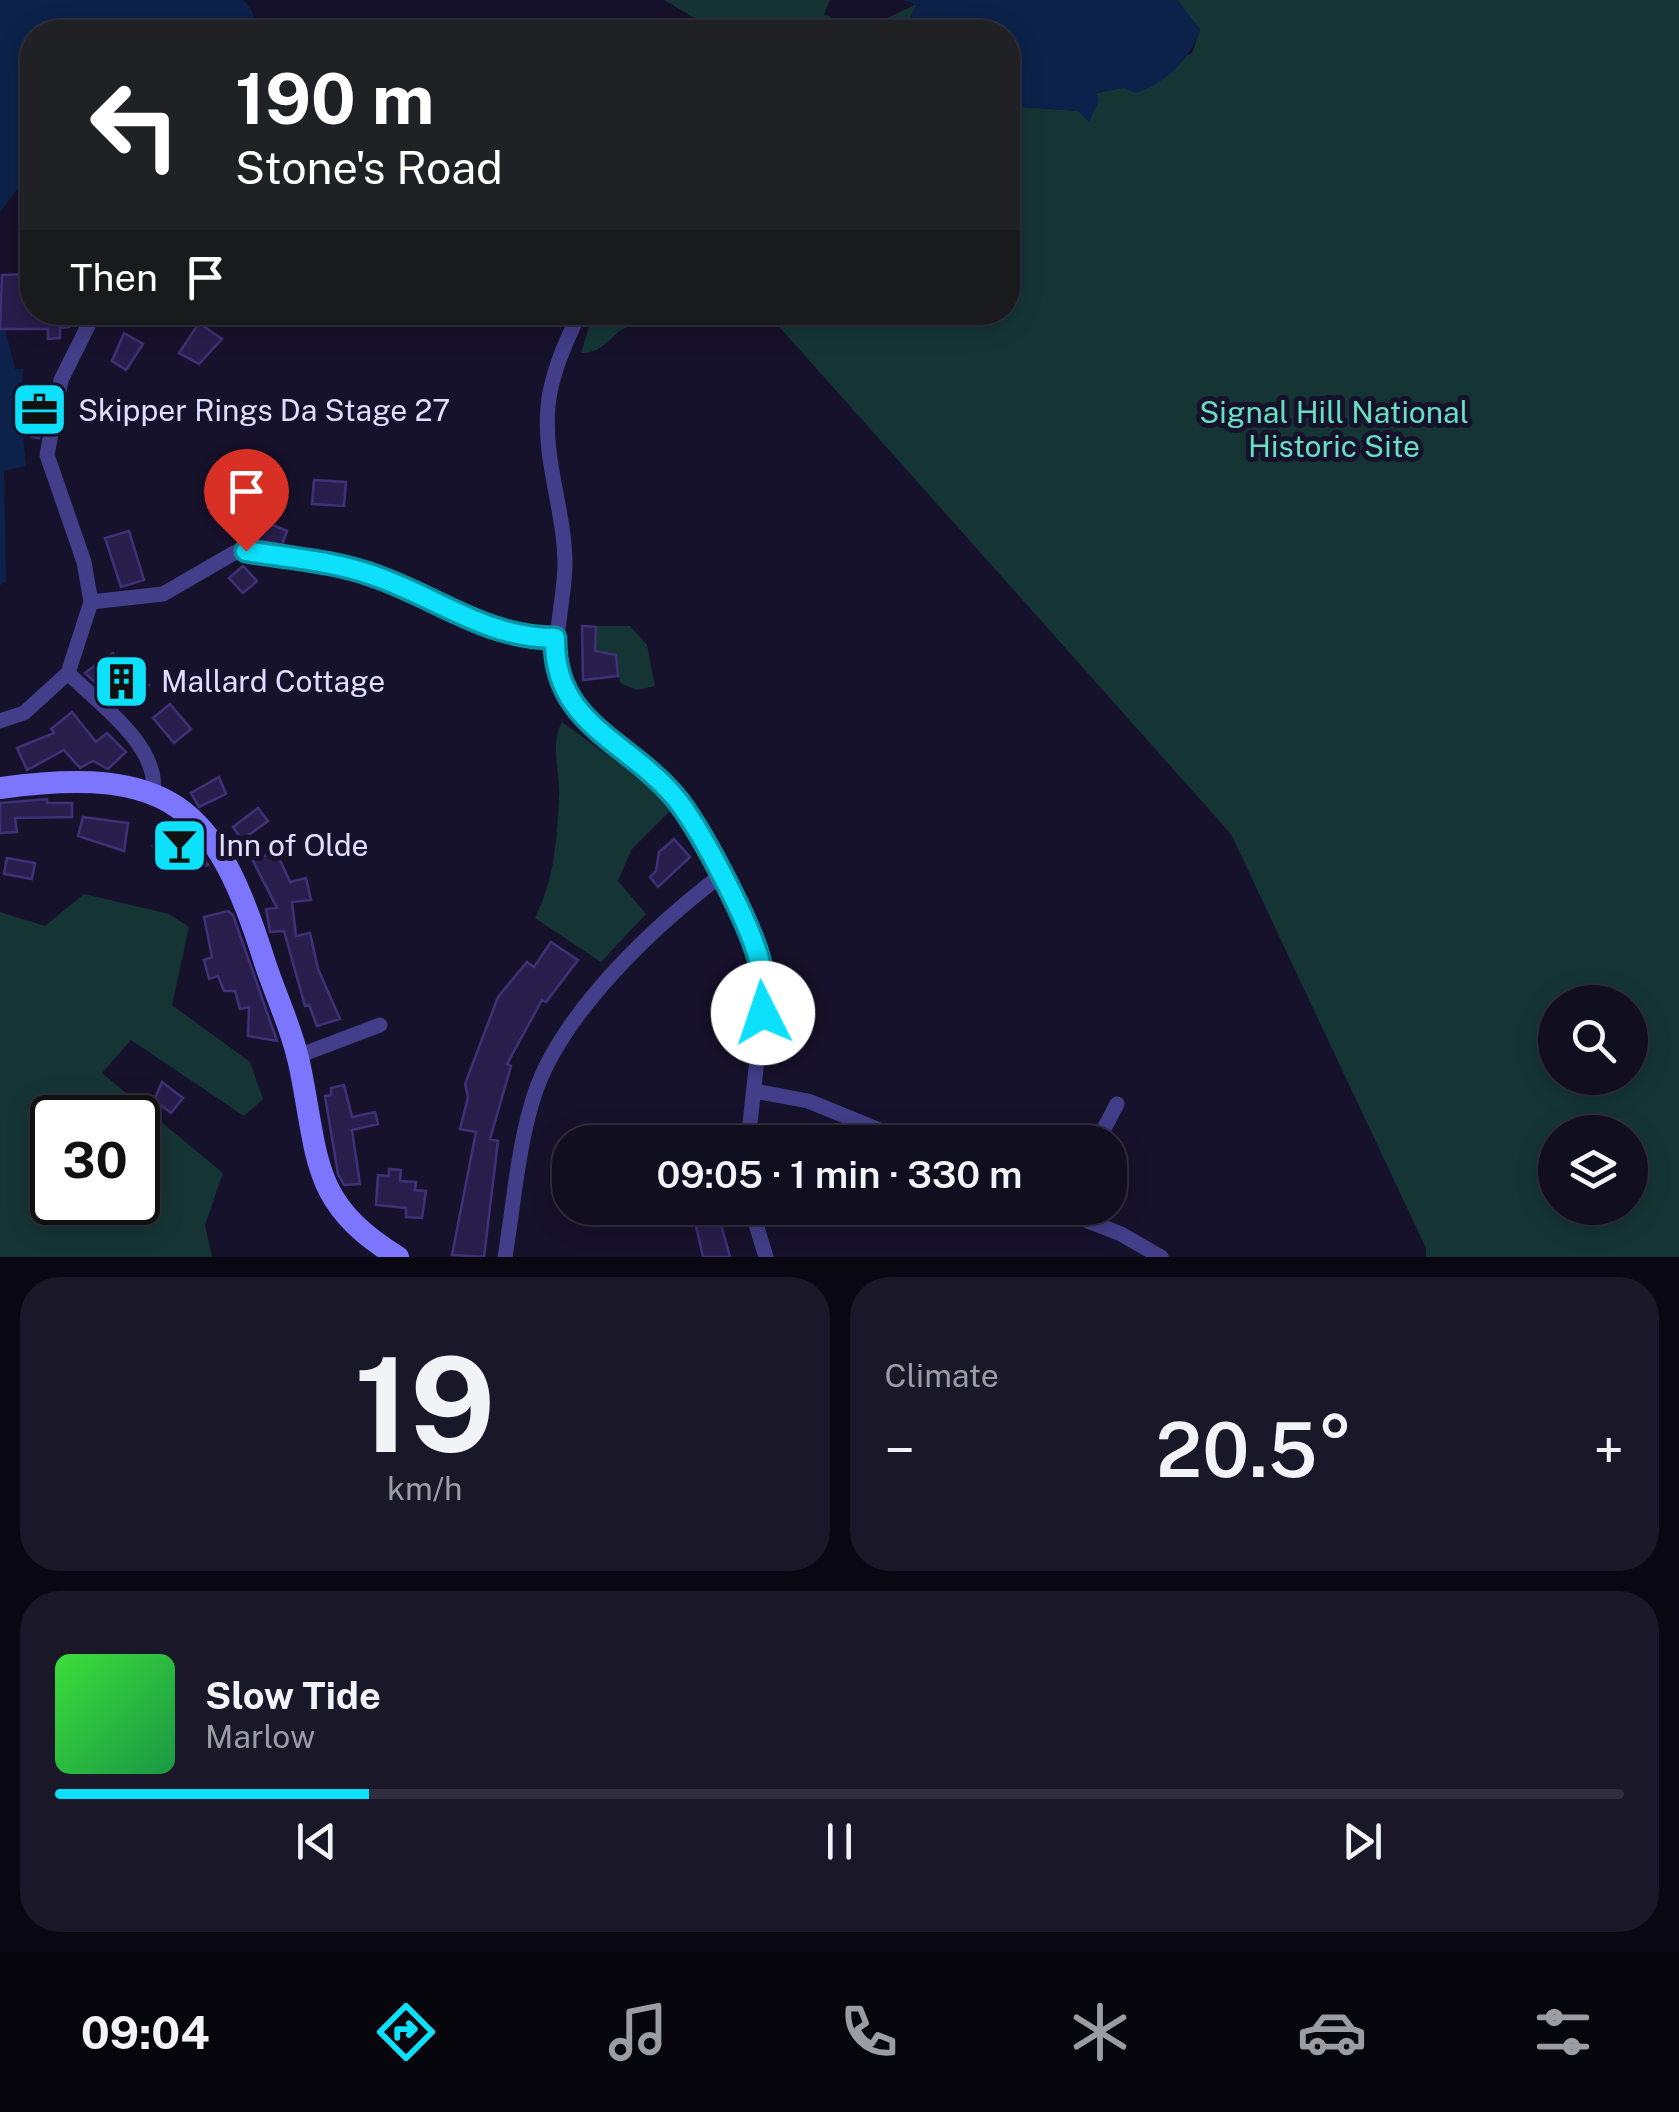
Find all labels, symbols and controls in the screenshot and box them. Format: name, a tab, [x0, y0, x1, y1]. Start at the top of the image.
text: 190 m	[235, 57, 434, 140]
icon: left	[70, 60, 200, 190]
text: Stone's Road	[235, 141, 503, 194]
icon: arrive	[178, 250, 233, 305]
text: Then	[70, 255, 158, 300]
office icon: Skipper Rings Da Stage 27	[9, 380, 69, 440]
place label: Skipper Rings Da Stage 27	[78, 392, 450, 428]
park label: Signal Hill National Historic Site	[1199, 394, 1469, 464]
pin	[204, 449, 289, 552]
icon: arrive	[219, 464, 274, 519]
building icon: Mallard Cottage	[92, 651, 152, 711]
place label: Mallard Cottage	[161, 663, 385, 699]
bar icon: Inn of Olde	[149, 815, 209, 875]
place label: Inn of Olde	[218, 827, 369, 863]
position arrow	[711, 961, 815, 1065]
map controls	[1538, 985, 1648, 1225]
button: search	[1538, 985, 1648, 1095]
speed limit sign: 30	[30, 1095, 160, 1225]
button: layers	[1538, 1115, 1648, 1225]
text: 09:05 · 1 min · 330 m	[656, 1152, 1023, 1197]
text: 19	[354, 1329, 495, 1481]
text: Climate	[885, 1357, 999, 1394]
text: 20.5°	[1156, 1406, 1353, 1494]
text: −	[885, 1418, 915, 1482]
text: +	[1594, 1418, 1624, 1482]
text: km/h	[387, 1470, 462, 1507]
text: Slow Tide	[205, 1673, 381, 1718]
text: Marlow	[205, 1718, 315, 1755]
icon: previous	[289, 1814, 344, 1869]
icon: pause	[812, 1814, 867, 1869]
icon: next	[1335, 1814, 1390, 1869]
icon: directions	[371, 1997, 441, 2067]
icon: music	[603, 1997, 673, 2067]
icon: phone	[834, 1997, 904, 2067]
icon: climate	[1065, 1997, 1135, 2067]
icon: car	[1297, 1997, 1367, 2067]
icon: filters	[1528, 1997, 1598, 2067]
text: 09:04	[81, 2006, 210, 2059]

